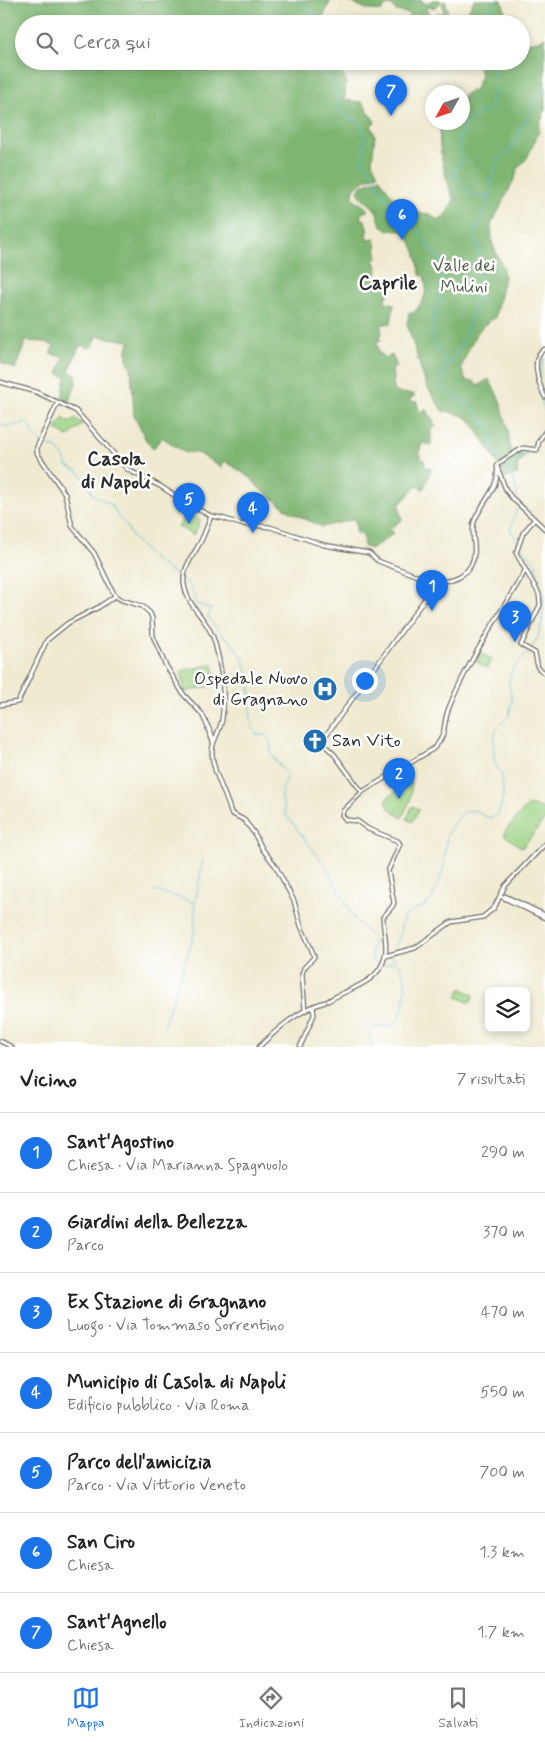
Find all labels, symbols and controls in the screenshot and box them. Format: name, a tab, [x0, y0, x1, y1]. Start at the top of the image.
search box	[15, 15, 530, 70]
icon: search	[33, 29, 61, 57]
text: Cerca qui	[73, 30, 151, 55]
pin: 7	[375, 75, 407, 116]
north arrow	[425, 85, 470, 130]
pin: 6	[386, 199, 418, 240]
park label: Valle dei Mulini	[433, 254, 495, 299]
district label: Caprile	[359, 271, 417, 296]
district label: Casola di Napoli	[81, 446, 151, 496]
pin: 5	[173, 483, 205, 524]
pin: 4	[237, 492, 269, 533]
pin: 1	[416, 570, 448, 611]
pin: 3	[499, 601, 531, 642]
place label: Ospedale Nuovo di Gragnano	[194, 667, 308, 712]
your location	[352, 668, 378, 694]
hospital icon: Ospedale Nuovo di Gragnano	[312, 676, 338, 702]
church icon: San Vito	[302, 728, 328, 754]
place label: San Vito	[332, 729, 401, 753]
pin: 2	[383, 758, 415, 799]
map controls	[485, 987, 530, 1032]
button: layers	[485, 987, 530, 1032]
text: Vicino	[20, 1066, 77, 1094]
text: 7 risultati	[457, 1069, 525, 1090]
text: Sant'Agostino	[67, 1130, 174, 1155]
text: 1	[32, 1142, 40, 1163]
text: 290 m	[481, 1142, 525, 1163]
text: Chiesa · Via Marianna Spagnuolo	[67, 1155, 288, 1176]
text: Giardini della Bellezza	[67, 1210, 247, 1235]
text: 2	[32, 1222, 40, 1243]
text: 370 m	[483, 1222, 525, 1243]
text: Parco	[67, 1235, 104, 1256]
text: Ex Stazione di Gragnano	[67, 1290, 266, 1315]
text: 3	[32, 1302, 40, 1323]
text: 470 m	[481, 1302, 525, 1323]
text: Luogo · Via Tommaso Sorrentino	[67, 1315, 284, 1336]
text: Municipio di Casola di Napoli	[67, 1370, 286, 1395]
text: 4	[31, 1382, 41, 1403]
text: 550 m	[480, 1382, 525, 1403]
text: Edificio pubblico · Via Roma	[67, 1395, 250, 1416]
text: Parco dell'amicizia	[67, 1450, 212, 1475]
text: 5	[31, 1462, 41, 1483]
text: 700 m	[479, 1462, 525, 1483]
text: Parco · Via Vittorio Veneto	[67, 1475, 246, 1496]
text: San Ciro	[67, 1530, 135, 1555]
text: 6	[32, 1542, 40, 1563]
text: 1.3 km	[480, 1542, 525, 1563]
text: Chiesa	[67, 1555, 113, 1576]
text: Sant'Agnello	[67, 1610, 167, 1635]
text: 7	[31, 1622, 41, 1643]
text: 1.7 km	[477, 1622, 525, 1643]
text: Chiesa	[67, 1635, 113, 1656]
tab: Mappa	[67, 1684, 104, 1732]
tab: Indicazioni	[239, 1684, 304, 1732]
tab: Salvati	[438, 1684, 478, 1732]

